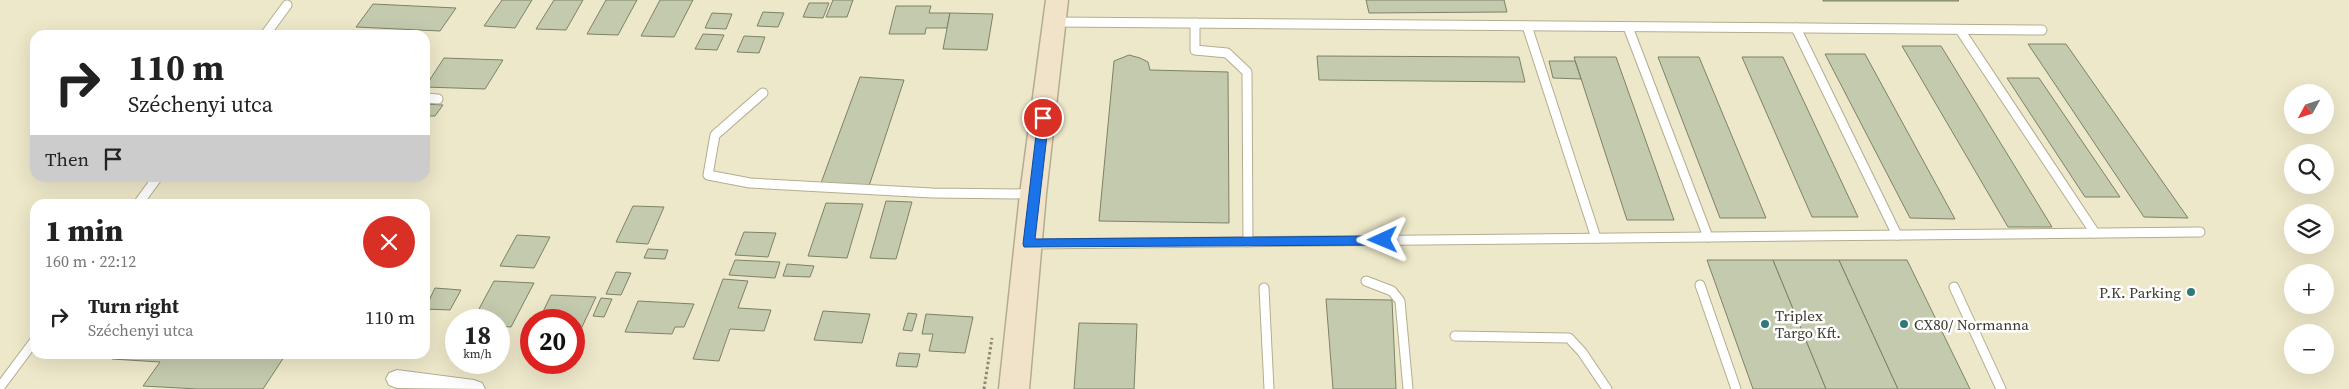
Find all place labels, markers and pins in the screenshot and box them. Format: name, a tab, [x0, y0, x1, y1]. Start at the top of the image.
pin	[1022, 97, 1064, 139]
place label: P.K. Parking	[2099, 282, 2181, 303]
marker: P.K. Parking	[2185, 286, 2197, 298]
place label: Triplex Targo Kft.	[1775, 305, 1841, 343]
place label: CX80/ Normanna	[1914, 314, 2029, 335]
marker: Triplex Targo Kft.	[1759, 318, 1771, 330]
marker: CX80/ Normanna	[1898, 318, 1910, 330]

